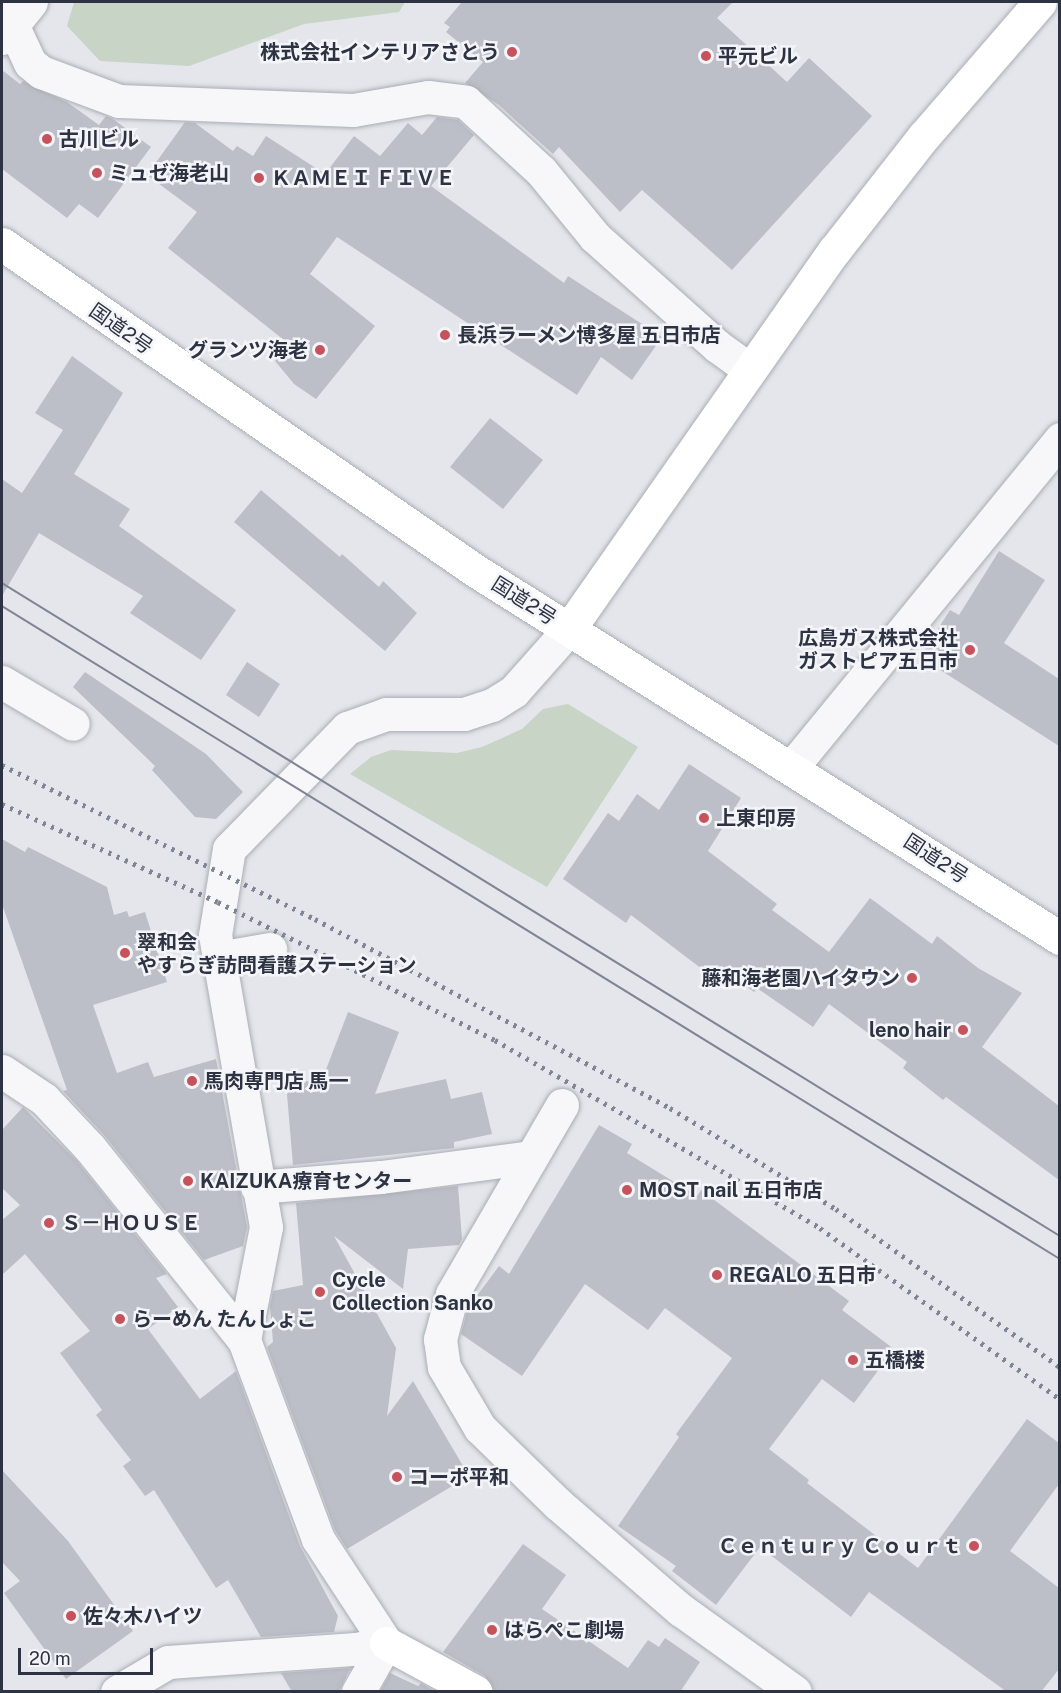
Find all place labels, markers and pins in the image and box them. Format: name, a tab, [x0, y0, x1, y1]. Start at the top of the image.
place label: 株式会社インテリアさとう	[260, 40, 500, 64]
place label: 平元ビル	[718, 44, 798, 68]
marker: 株式会社インテリアさとう	[505, 45, 519, 59]
marker: 平元ビル	[699, 49, 713, 63]
place label: 古川ビル	[59, 127, 139, 151]
marker: 古川ビル	[40, 132, 54, 146]
place label: ミュゼ海老山	[109, 161, 229, 185]
marker: ミュゼ海老山	[90, 166, 104, 180]
place label: ＫＡＭＥＩ ＦＩＶＥ	[271, 166, 456, 190]
marker: ＫＡＭＥＩ ＦＩＶＥ	[252, 171, 266, 185]
place label: 長浜ラーメン博多屋 五日市店	[457, 323, 722, 347]
marker: 長浜ラーメン博多屋 五日市店	[438, 328, 452, 342]
place label: グランツ海老	[188, 338, 308, 362]
marker: グランツ海老	[313, 343, 327, 357]
place label: 広島ガス株式会社 ガストピア五日市	[798, 626, 958, 673]
marker: 広島ガス株式会社 ガストピア五日市	[963, 643, 977, 657]
place label: 上東印房	[716, 806, 796, 830]
marker: 上東印房	[697, 811, 711, 825]
place label: 翠和会 やすらぎ訪問看護ステーション	[137, 930, 417, 977]
marker: 翠和会 やすらぎ訪問看護ステーション	[118, 946, 132, 960]
place label: 藤和海老園ハイタウン	[700, 966, 900, 990]
marker: 藤和海老園ハイタウン	[905, 971, 919, 985]
place label: leno hair	[869, 1018, 951, 1042]
marker: leno hair	[956, 1023, 970, 1037]
place label: 馬肉専門店 馬一	[204, 1069, 349, 1093]
marker: 馬肉専門店 馬一	[185, 1074, 199, 1088]
place label: KAIZUKA療育センター	[200, 1169, 412, 1193]
marker: KAIZUKA療育センター	[181, 1174, 195, 1188]
place label: MOST nail 五日市店	[639, 1178, 823, 1202]
marker: MOST nail 五日市店	[620, 1183, 634, 1197]
place label: Ｓ－ＨＯＵＳＥ	[61, 1211, 201, 1235]
marker: Ｓ－ＨＯＵＳＥ	[42, 1216, 56, 1230]
place label: REGALO 五日市	[729, 1263, 876, 1287]
place label: Cycle Collection Sanko	[332, 1268, 493, 1315]
marker: REGALO 五日市	[710, 1268, 724, 1282]
marker: Cycle Collection Sanko	[313, 1285, 327, 1299]
place label: らーめん たんしょこ	[132, 1307, 317, 1331]
marker: らーめん たんしょこ	[113, 1312, 127, 1326]
place label: 五橋楼	[865, 1348, 925, 1372]
marker: 五橋楼	[846, 1353, 860, 1367]
place label: コーポ平和	[409, 1465, 509, 1489]
marker: コーポ平和	[390, 1470, 404, 1484]
place label: Ｃｅｎｔｕｒｙ Ｃｏｕｒｔ	[717, 1534, 962, 1558]
marker: Ｃｅｎｔｕｒｙ Ｃｏｕｒｔ	[967, 1539, 981, 1553]
place label: 佐々木ハイツ	[83, 1604, 203, 1628]
marker: 佐々木ハイツ	[64, 1609, 78, 1623]
place label: はらぺこ劇場	[504, 1618, 624, 1642]
marker: はらぺこ劇場	[485, 1623, 499, 1637]

